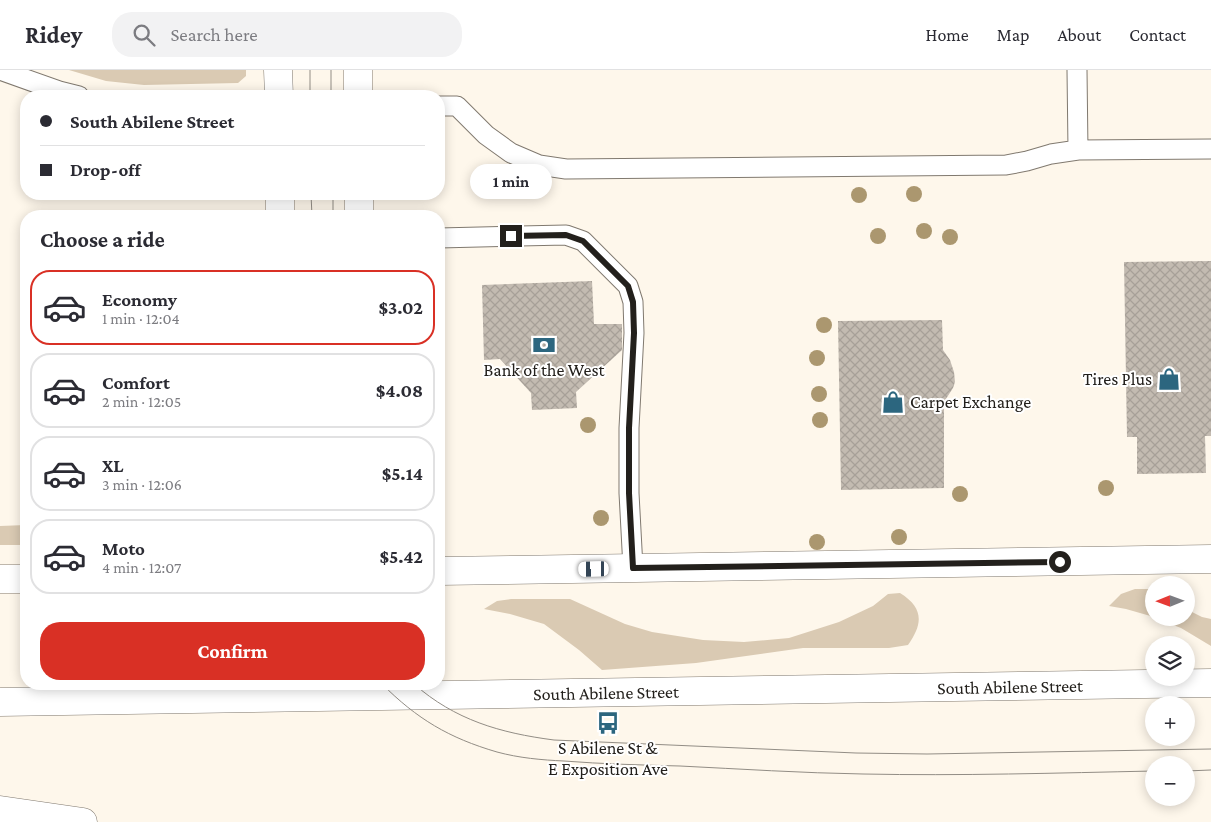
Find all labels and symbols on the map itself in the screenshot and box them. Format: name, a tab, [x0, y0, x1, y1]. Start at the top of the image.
callout: 1 min	[470, 164, 552, 198]
route end	[500, 225, 522, 247]
bank icon: Bank of the West	[531, 332, 557, 358]
place label: Bank of the West	[483, 360, 606, 380]
shop icon: Tires Plus	[1156, 366, 1182, 392]
place label: Tires Plus	[1083, 369, 1152, 389]
shop icon: Carpet Exchange	[880, 389, 906, 415]
place label: Carpet Exchange	[910, 392, 1031, 412]
route start	[1049, 551, 1071, 573]
car	[578, 561, 609, 577]
north arrow	[1145, 576, 1195, 626]
street label: South Abilene Street	[937, 676, 1084, 698]
street label: South Abilene Street	[533, 682, 680, 704]
bus stop icon: S Abilene St & E Exposition Ave	[595, 710, 621, 736]
place label: S Abilene St & E Exposition Ave	[548, 738, 668, 779]

